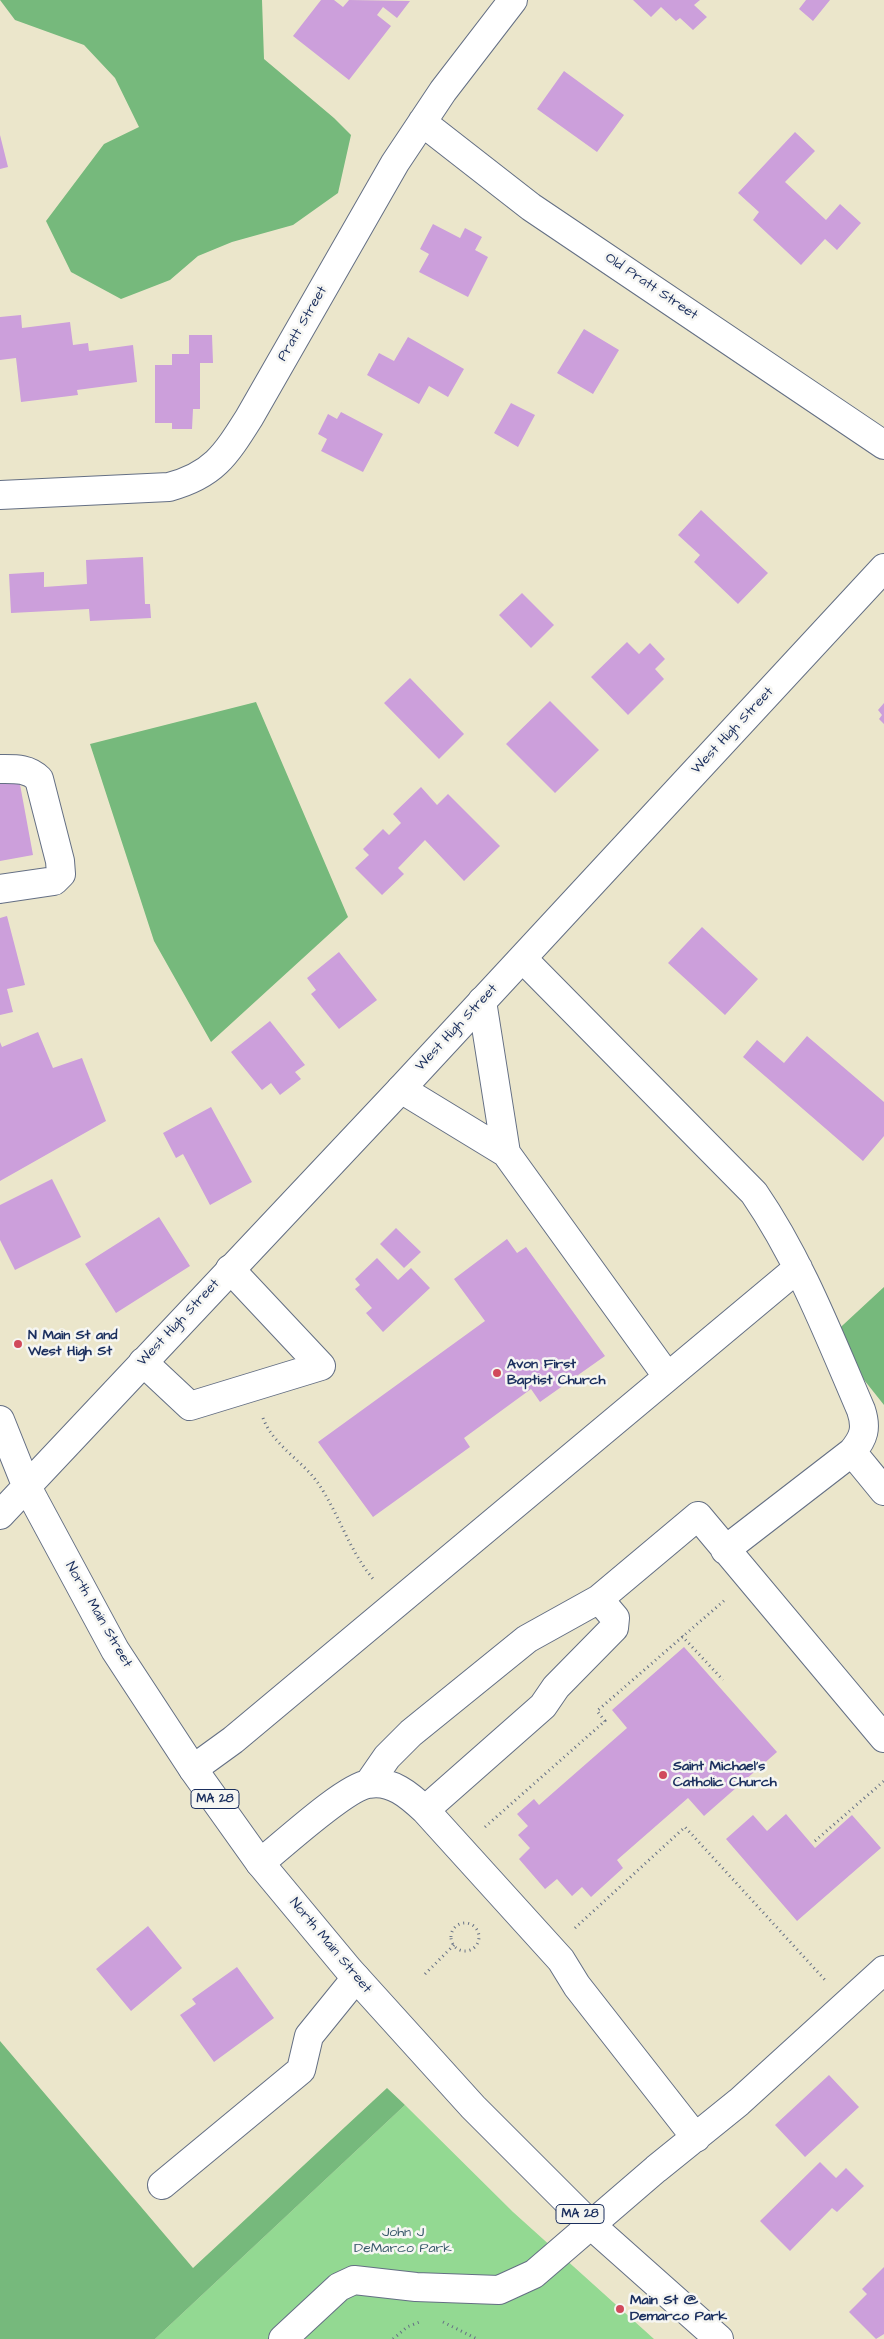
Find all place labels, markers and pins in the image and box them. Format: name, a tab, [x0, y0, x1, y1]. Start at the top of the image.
place label: N Main St and West High St	[28, 1328, 117, 1360]
marker: N Main St and West High St	[12, 1338, 24, 1350]
place label: Avon First Baptist Church	[507, 1357, 605, 1390]
marker: Avon First Baptist Church	[491, 1367, 503, 1379]
place label: Saint Michael's Catholic Church	[673, 1759, 777, 1791]
marker: Saint Michael's Catholic Church	[657, 1769, 669, 1781]
place label: Main St @ Demarco Park	[630, 2293, 727, 2326]
marker: Main St @ Demarco Park	[614, 2303, 626, 2315]

